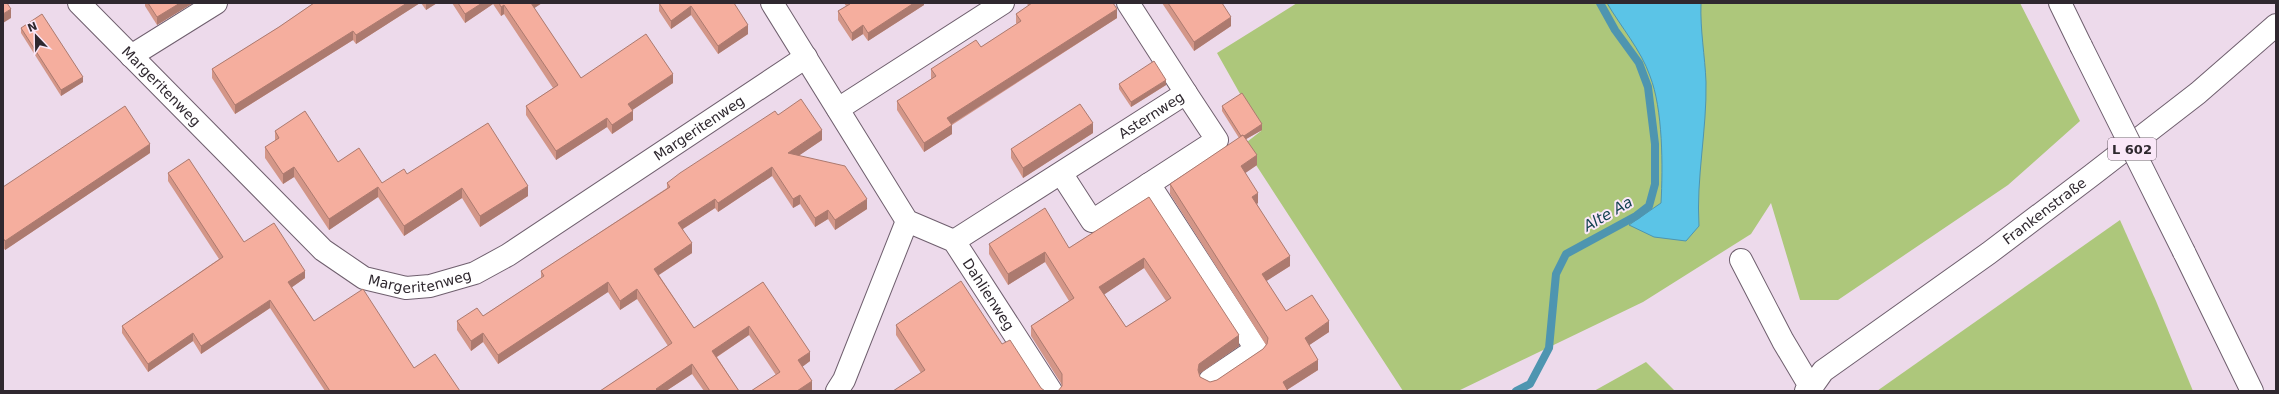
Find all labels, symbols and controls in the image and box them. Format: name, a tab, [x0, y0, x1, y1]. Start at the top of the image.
north arrow	[16, 16, 56, 56]
text: N	[26, 19, 39, 35]
street label: Margeritenweg	[119, 43, 204, 129]
street label: Asternweg	[1116, 88, 1187, 142]
street label: Margeritenweg	[651, 92, 747, 164]
road number: L 602	[2108, 138, 2156, 160]
street label: Frankenstraße	[2000, 174, 2089, 248]
water label: Alte Aa	[1579, 193, 1636, 236]
street label: Dahlienweg	[959, 255, 1018, 333]
street label: Margeritenweg	[367, 266, 473, 296]

